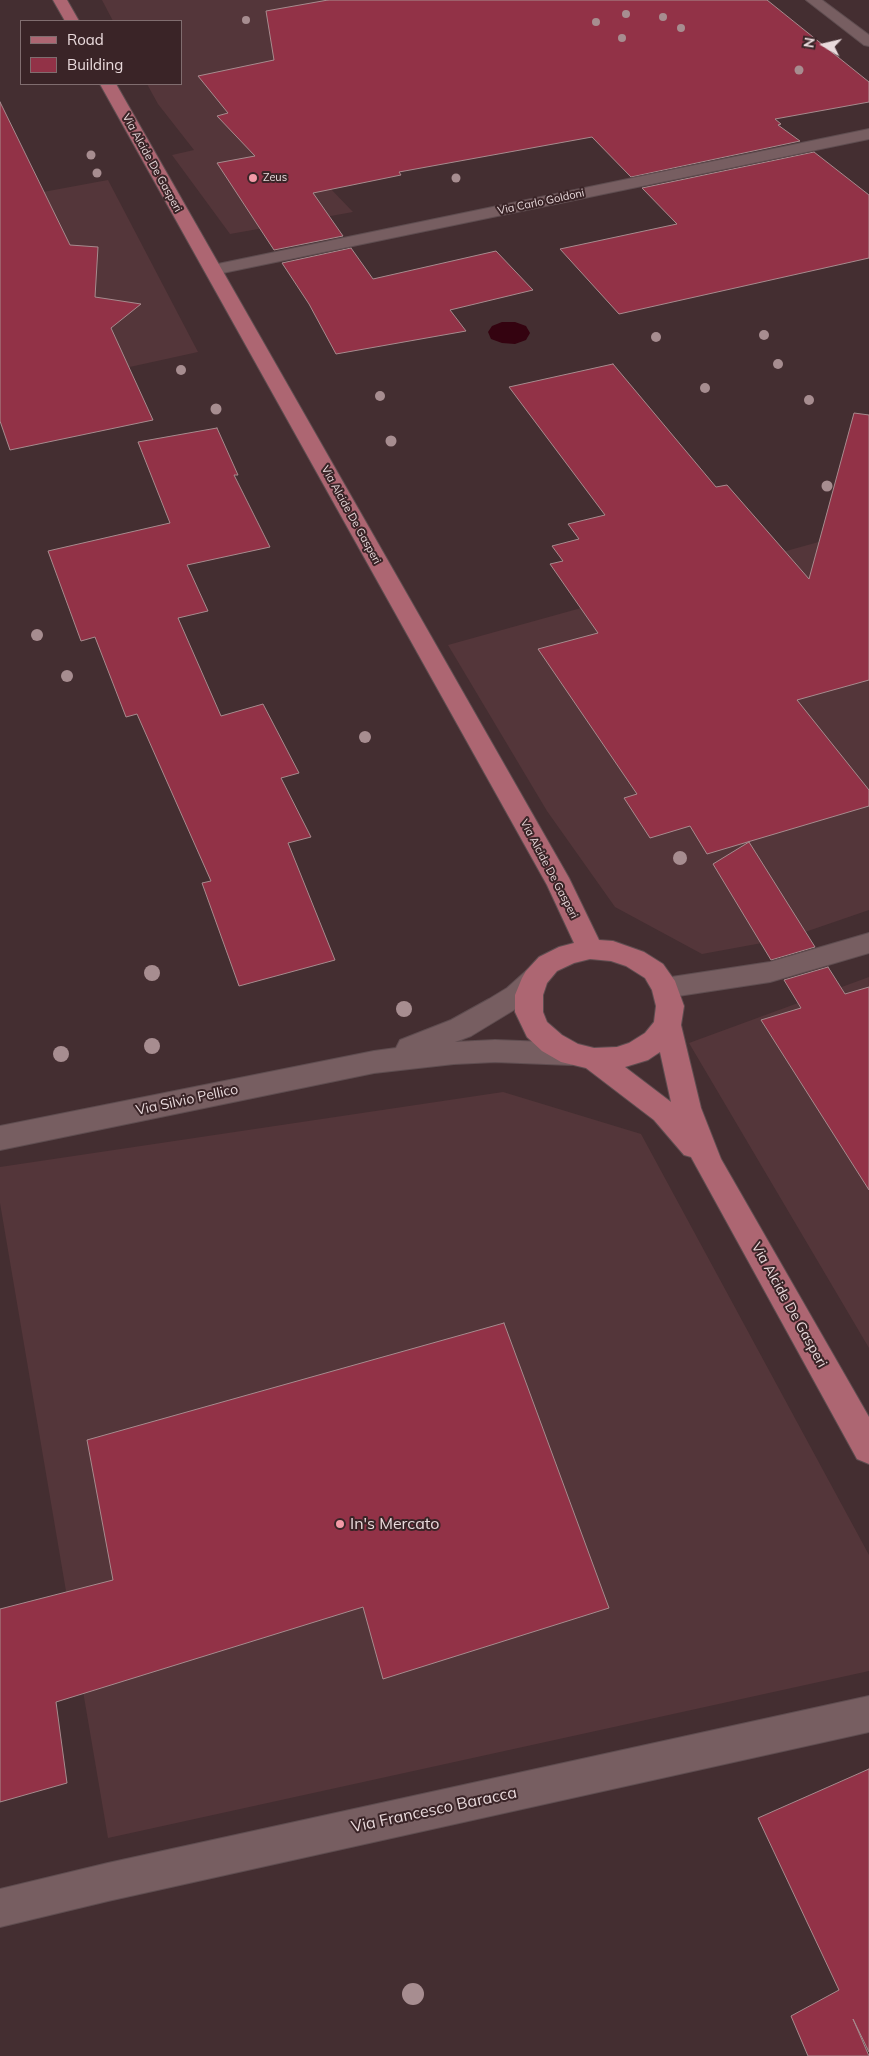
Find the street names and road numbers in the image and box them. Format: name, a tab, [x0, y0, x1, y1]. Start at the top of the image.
street label: Via Alcide De Gasperi	[119, 112, 185, 214]
street label: Via Carlo Goldoni	[496, 186, 586, 218]
street label: Via Alcide De Gasperi	[318, 464, 384, 566]
street label: Via Alcide De Gasperi	[517, 817, 581, 921]
street label: Via Silvio Pellico	[134, 1081, 240, 1119]
street label: Via Alcide De Gasperi	[748, 1240, 830, 1370]
street label: Via Francesco Baracca	[349, 1783, 519, 1837]

